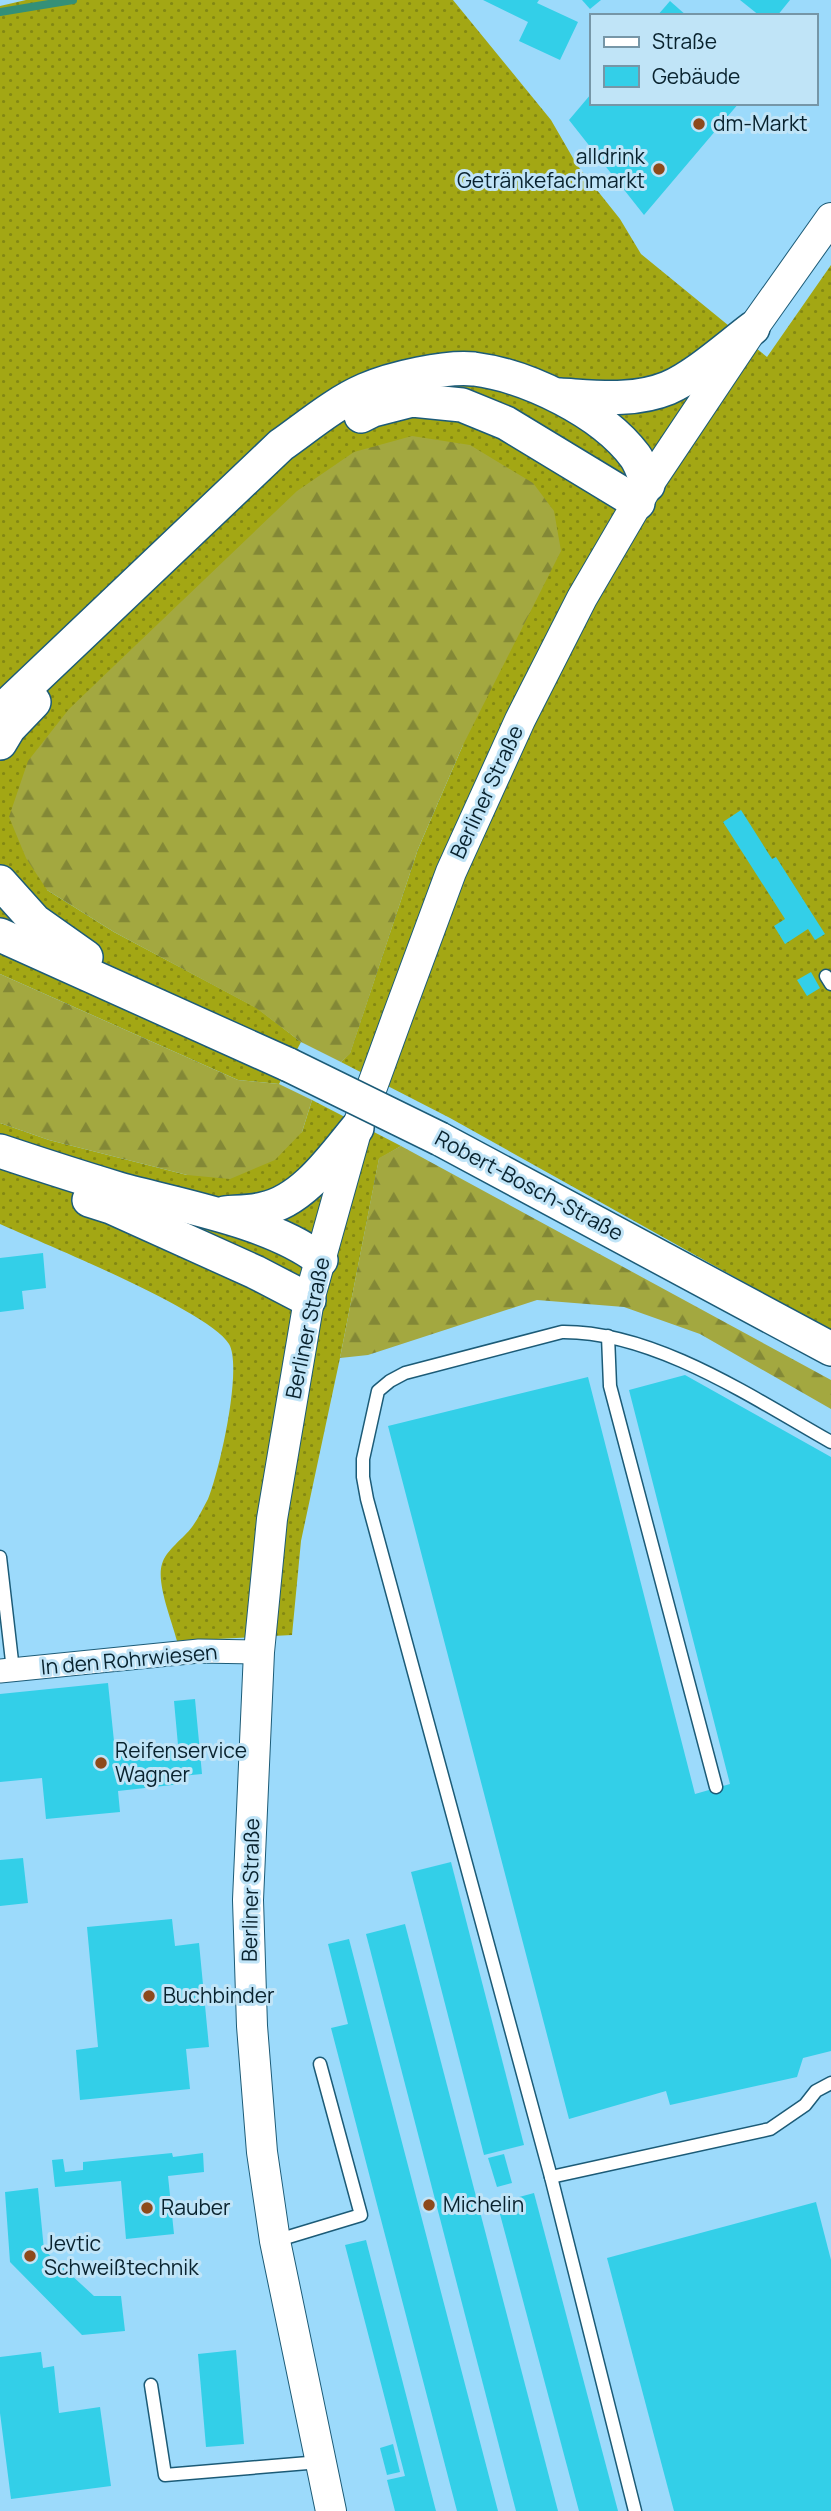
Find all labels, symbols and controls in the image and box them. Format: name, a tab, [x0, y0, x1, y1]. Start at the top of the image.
legend	[590, 14, 817, 105]
text: Straße	[652, 27, 717, 55]
text: Gebäude	[652, 62, 740, 90]
place label: dm-Markt	[713, 109, 808, 137]
marker: dm-Markt	[691, 116, 707, 132]
place label: alldrink Getränkefachmarkt	[457, 142, 646, 194]
marker: alldrink Getränkefachmarkt	[651, 161, 667, 177]
street label: Berliner Straße	[443, 720, 529, 863]
street label: Robert-Bosch-Straße	[430, 1124, 628, 1247]
street label: Berliner Straße	[278, 1254, 336, 1401]
street label: In den Rohrwiesen	[39, 1637, 218, 1681]
place label: Reifenservice Wagner	[115, 1736, 247, 1788]
marker: Reifenservice Wagner	[93, 1755, 109, 1771]
street label: Berliner Straße	[235, 1818, 265, 1962]
place label: Buchbinder	[163, 1981, 275, 2009]
marker: Buchbinder	[141, 1988, 157, 2004]
place label: Michelin	[443, 2190, 524, 2218]
place label: Rauber	[161, 2193, 231, 2221]
marker: Michelin	[421, 2197, 437, 2213]
marker: Rauber	[139, 2200, 155, 2216]
place label: Jevtic Schweißtechnik	[44, 2229, 199, 2281]
marker: Jevtic Schweißtechnik	[22, 2248, 38, 2264]

